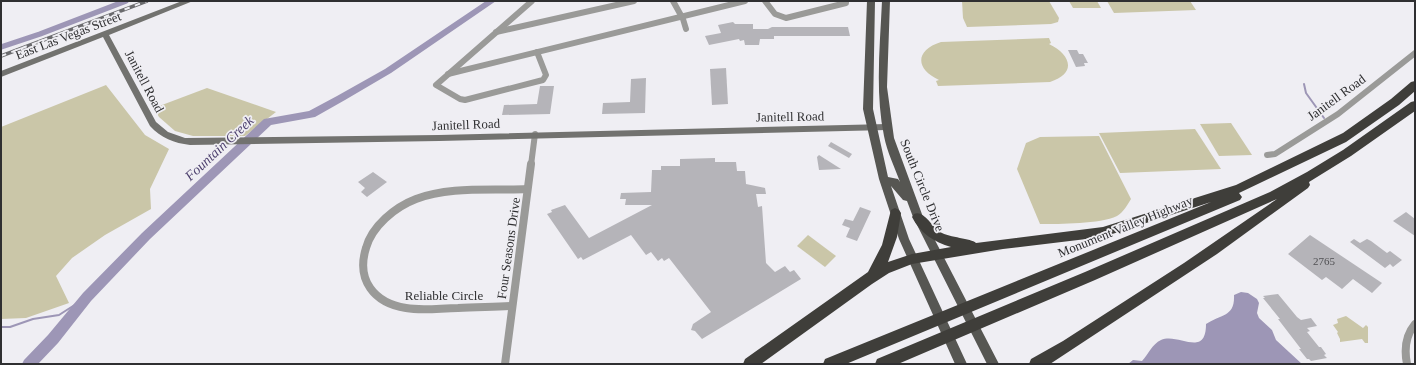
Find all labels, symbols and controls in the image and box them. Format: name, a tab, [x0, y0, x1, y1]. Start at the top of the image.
street label: East Las Vegas Street	[13, 8, 124, 63]
street label: Janitell Road	[122, 48, 167, 115]
street label: Janitell Road	[1304, 71, 1369, 124]
street label: Janitell Road	[756, 108, 825, 125]
water label: Fountain Creek	[181, 112, 257, 184]
street label: Janitell Road	[432, 116, 501, 133]
street label: South Circle Drive	[897, 137, 948, 234]
street label: Monument Valley Highway	[1056, 192, 1195, 260]
street label: Four Seasons Drive	[494, 196, 523, 300]
house number: 2765	[1313, 255, 1336, 267]
street label: Reliable Circle	[405, 288, 483, 303]

